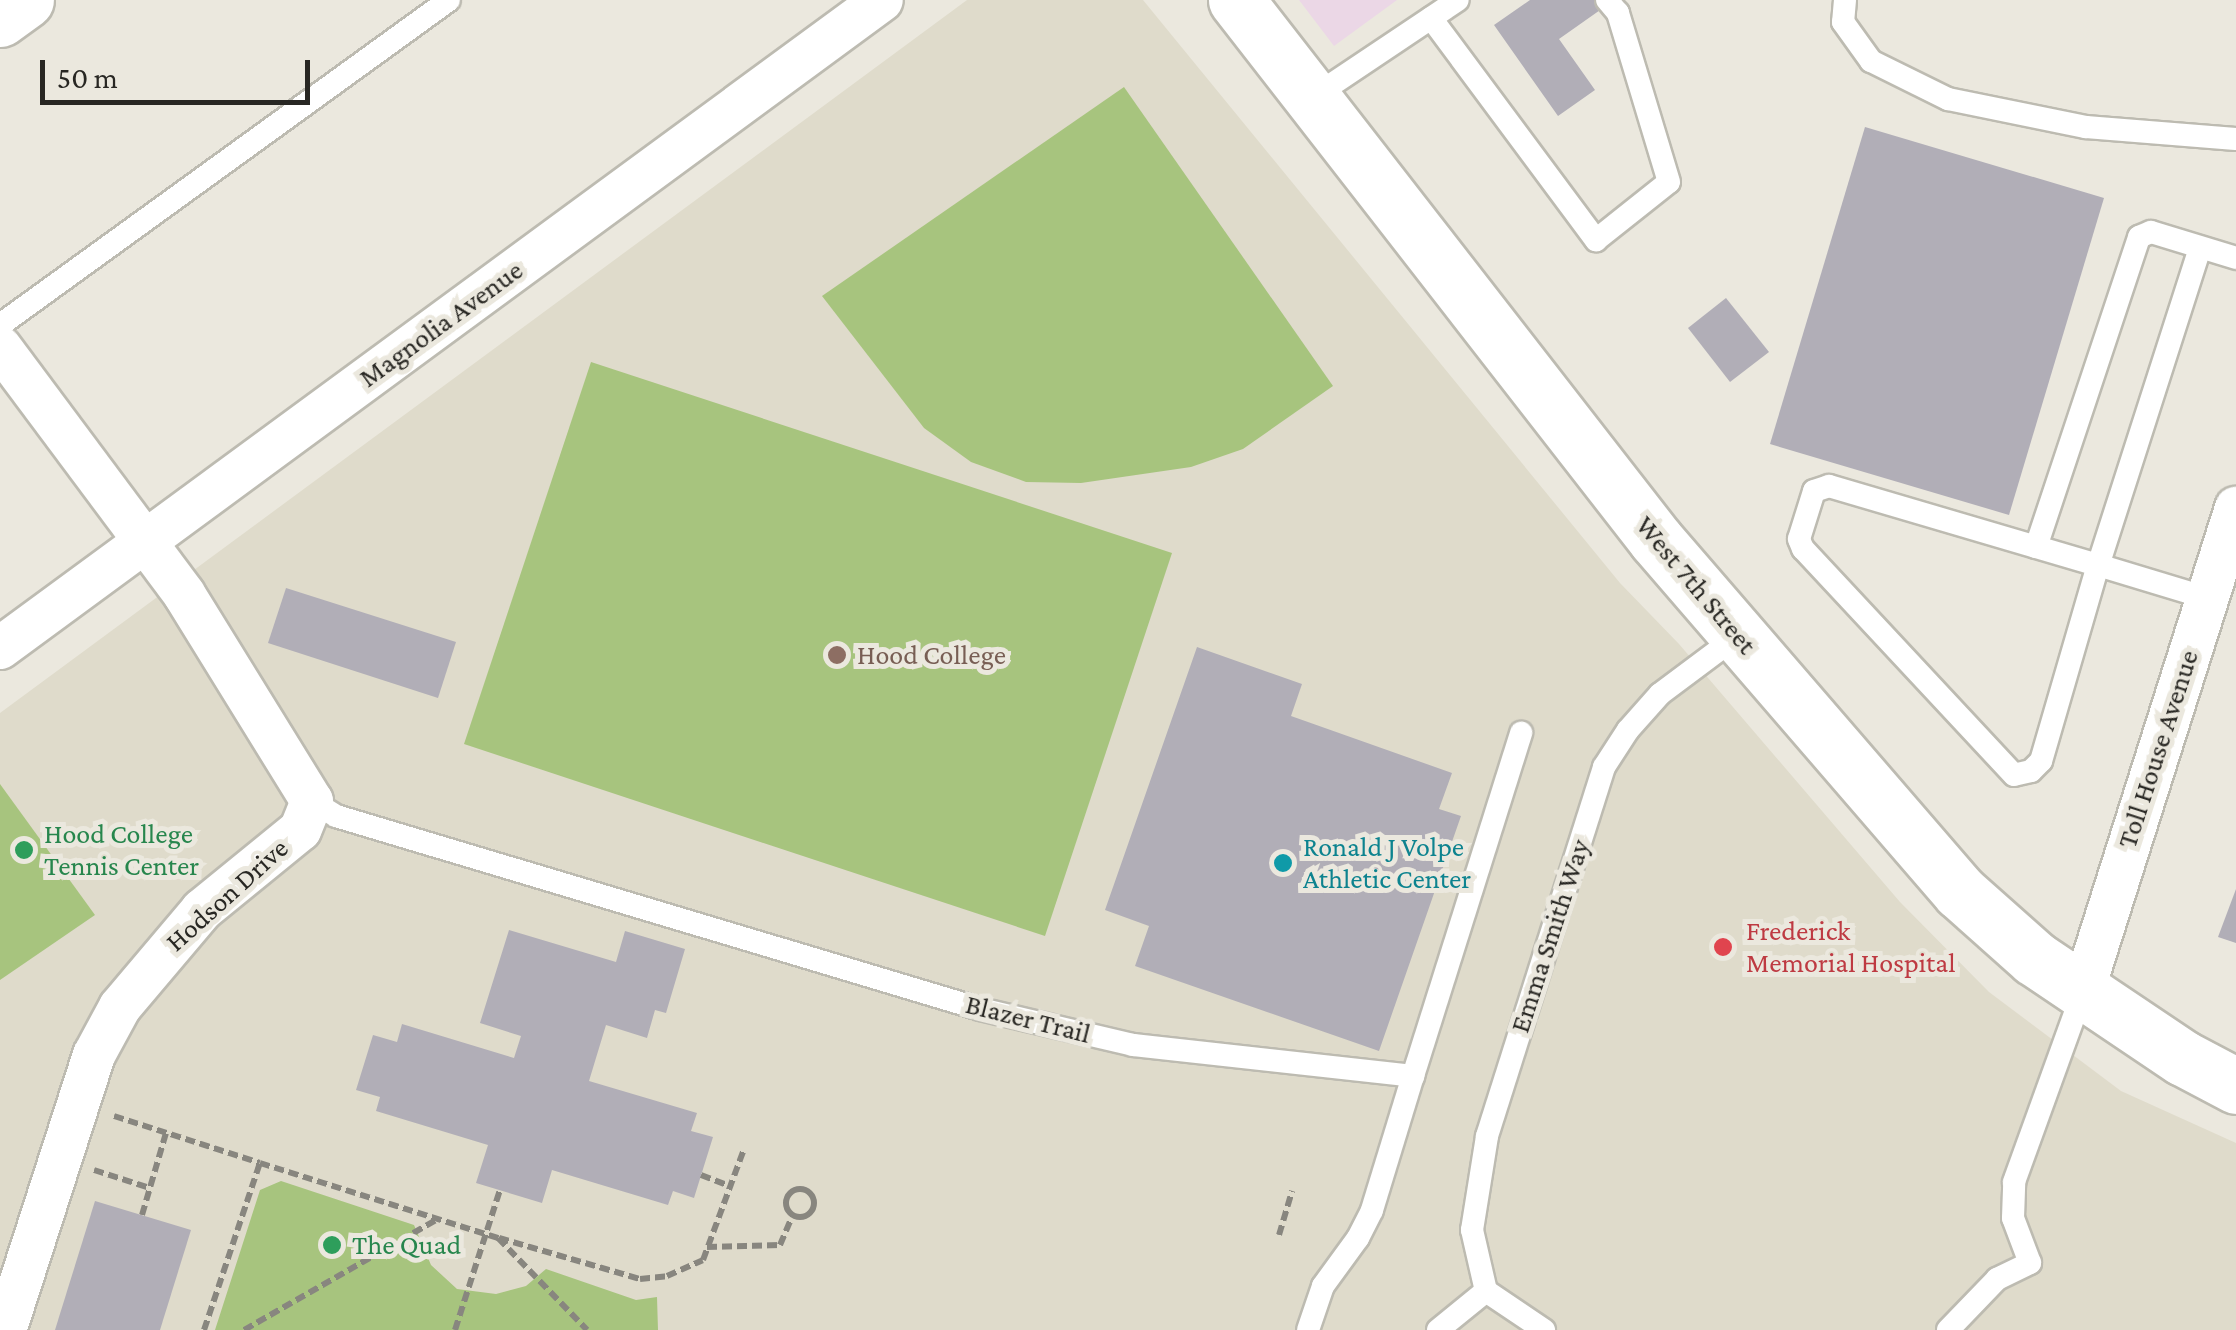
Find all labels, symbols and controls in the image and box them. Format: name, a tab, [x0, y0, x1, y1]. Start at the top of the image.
scale bar	[45, 40, 315, 102]
text: 50 m	[57, 61, 118, 94]
street label: Magnolia Avenue	[353, 253, 529, 395]
street label: West 7th Street	[1628, 509, 1764, 661]
place label: Hood College	[857, 638, 1006, 672]
marker: Hood College	[826, 644, 848, 666]
street label: Toll House Avenue	[2110, 646, 2206, 852]
place label: Hood College Tennis Center	[44, 817, 199, 883]
place label: Ronald J Volpe Athletic Center	[1303, 830, 1471, 896]
street label: Hodson Drive	[159, 831, 295, 959]
street label: Emma Smith Way	[1503, 835, 1597, 1037]
marker: Hood College Tennis Center	[13, 839, 35, 861]
marker: Ronald J Volpe Athletic Center	[1272, 852, 1294, 874]
place label: Frederick Memorial Hospital	[1746, 914, 1956, 980]
marker: Frederick Memorial Hospital	[1710, 934, 1736, 960]
street label: Blazer Trail	[962, 987, 1094, 1051]
place label: The Quad	[352, 1228, 461, 1262]
marker: The Quad	[321, 1234, 343, 1256]

